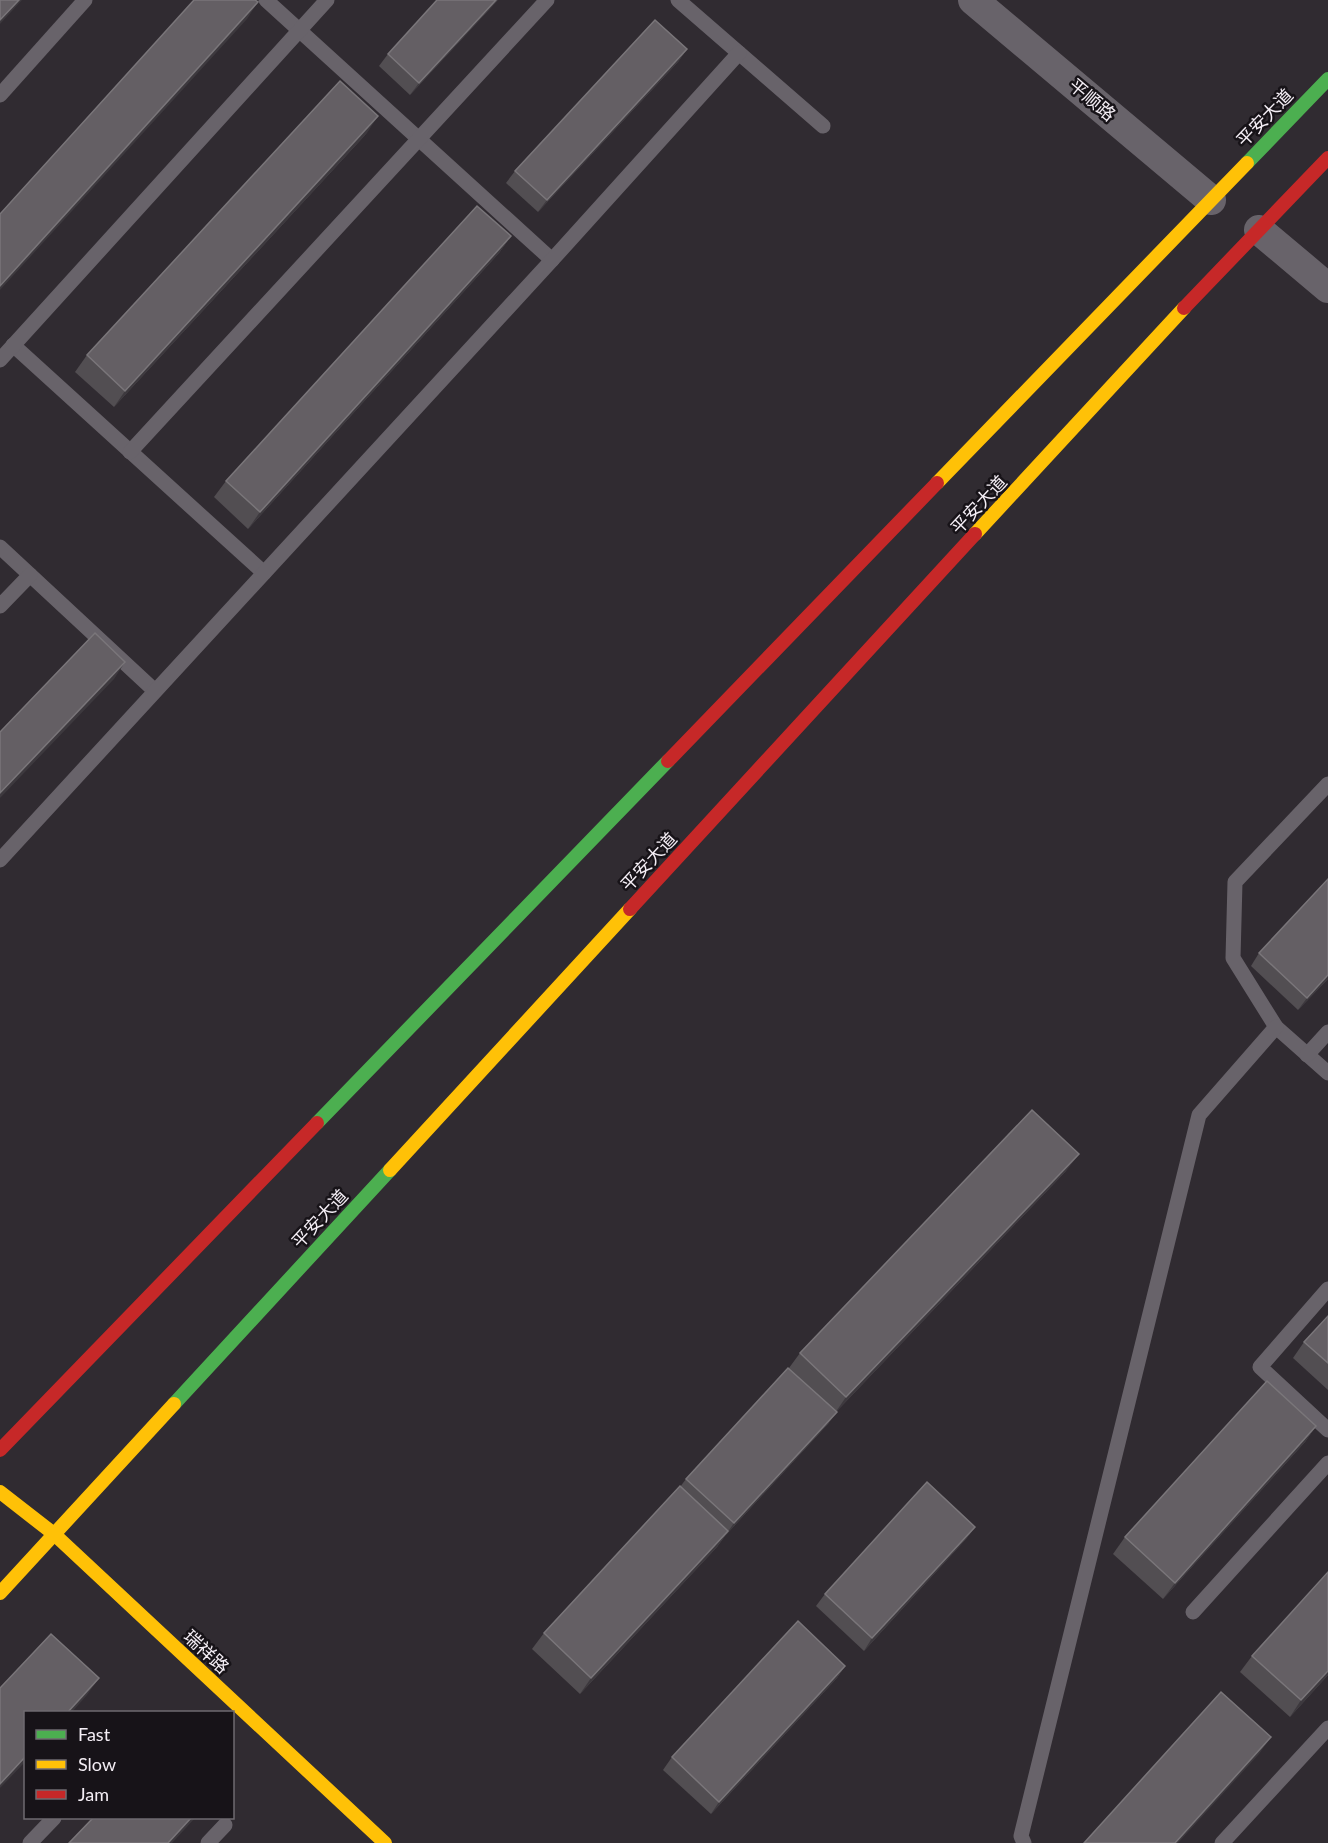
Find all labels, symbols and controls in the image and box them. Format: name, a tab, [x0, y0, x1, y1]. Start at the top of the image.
street label: 平顺路	[1065, 73, 1120, 125]
street label: 平安大道	[1231, 84, 1297, 151]
street label: 平安大道	[946, 470, 1011, 538]
street label: 平安大道	[616, 827, 681, 895]
street label: 平安大道	[287, 1184, 352, 1252]
street label: 瑞祥路	[179, 1625, 234, 1678]
legend	[24, 1711, 234, 1819]
text: Fast	[78, 1723, 111, 1745]
text: Slow	[78, 1753, 116, 1775]
text: Jam	[78, 1783, 109, 1805]

